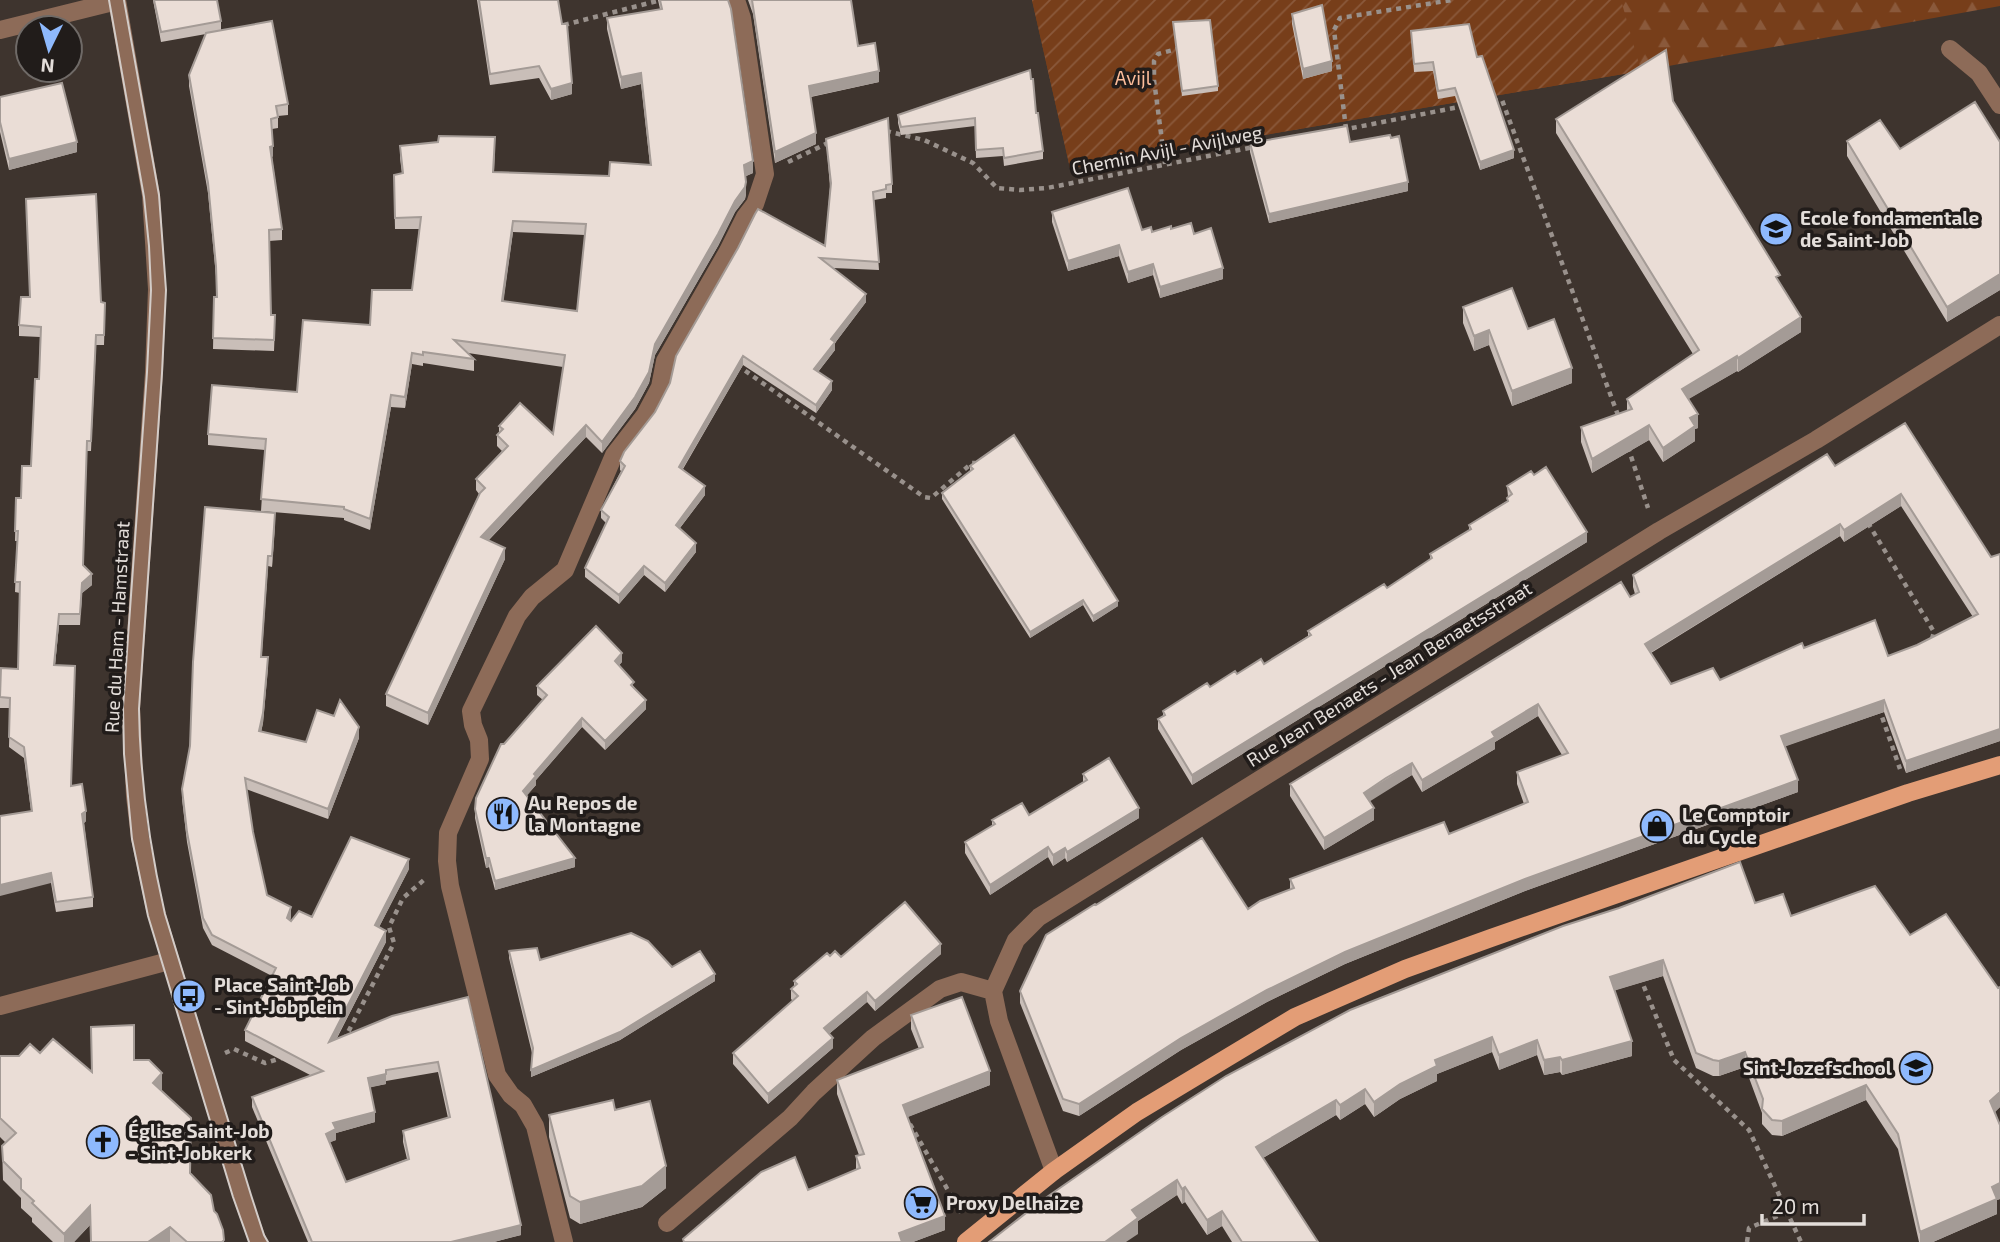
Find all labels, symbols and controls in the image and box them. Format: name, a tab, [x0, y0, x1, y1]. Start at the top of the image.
north arrow	[14, 14, 84, 84]
text: N	[40, 54, 55, 78]
park label: Avijl	[1115, 66, 1152, 89]
street label: Chemin Avijl - Avijlweg	[1070, 120, 1265, 179]
place label: Ecole fondamentale de Saint-Job	[1800, 206, 1980, 251]
school or university icon: Ecole fondamentale de Saint-Job	[1757, 210, 1795, 248]
street label: Rue du Ham - Hamstraat	[99, 520, 134, 733]
street label: Rue Jean Benaets - Jean Benaetsstraat	[1242, 576, 1535, 771]
place label: Au Repos de la Montagne	[528, 791, 641, 836]
restaurant icon: Au Repos de la Montagne	[484, 795, 522, 833]
place label: Le Comptoir du Cycle	[1682, 803, 1790, 849]
shop icon: Le Comptoir du Cycle	[1638, 807, 1676, 845]
place label: Place Saint-Job - Sint-Jobplein	[214, 973, 350, 1018]
bus stop icon: Place Saint-Job - Sint-Jobplein	[170, 977, 208, 1015]
school or university icon: Sint-Jozefschool	[1897, 1049, 1935, 1087]
place label: Sint-Jozefschool	[1743, 1056, 1893, 1079]
place label: Église Saint-Job - Sint-Jobkerk	[128, 1118, 270, 1164]
church icon: Église Saint-Job - Sint-Jobkerk	[84, 1123, 122, 1161]
scale bar	[1762, 1182, 1864, 1226]
supermarket icon: Proxy Delhaize	[902, 1184, 940, 1222]
place label: Proxy Delhaize	[946, 1191, 1080, 1215]
text: 20 m	[1772, 1193, 1820, 1218]

